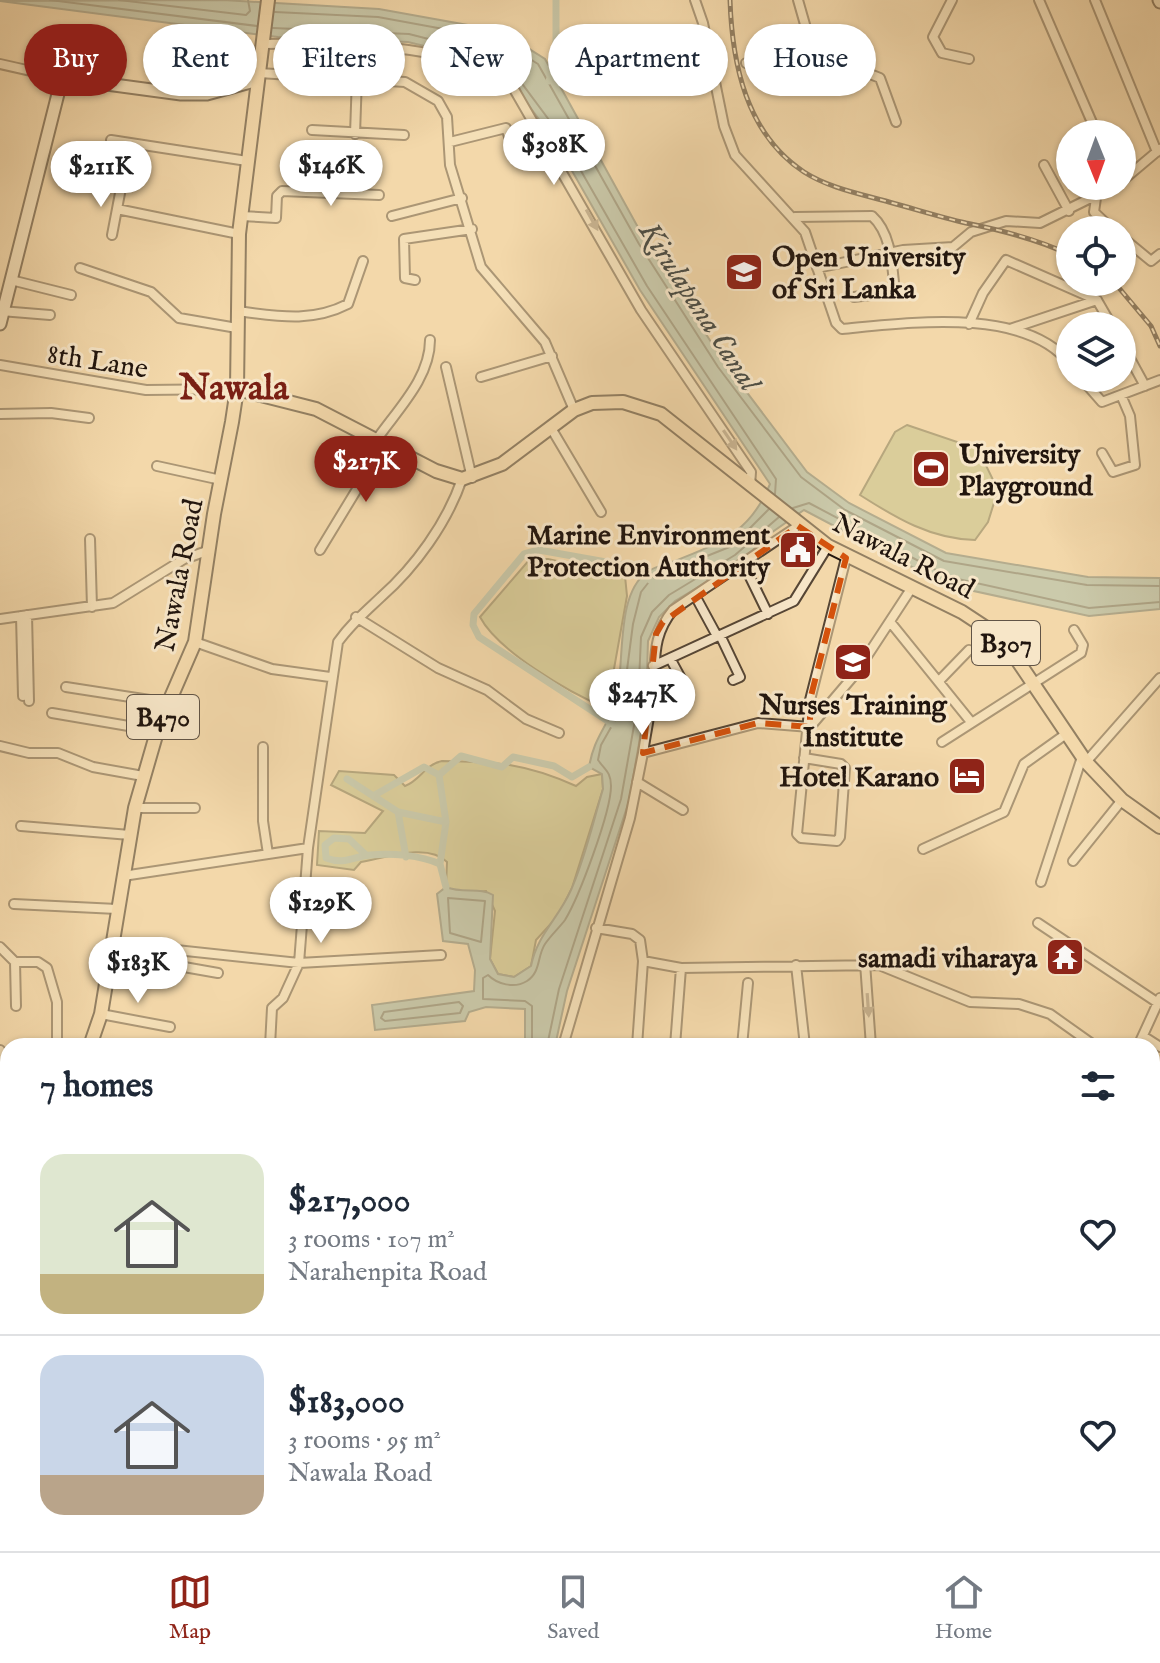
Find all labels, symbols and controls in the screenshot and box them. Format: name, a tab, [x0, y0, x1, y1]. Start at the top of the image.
chip: Buy	[24, 24, 127, 96]
chip: Rent	[143, 24, 257, 96]
chip: Filters	[273, 24, 405, 96]
chip: New	[421, 24, 532, 96]
chip: Apartment	[548, 24, 728, 96]
chip: House	[744, 24, 876, 96]
pin: $308K	[498, 119, 610, 187]
north arrow	[1056, 120, 1136, 200]
map controls	[1056, 120, 1136, 392]
text: $308K	[521, 128, 587, 161]
pin: $146K	[275, 140, 387, 208]
pin: $211K	[45, 141, 157, 209]
text: $146K	[298, 149, 364, 182]
text: $211K	[69, 150, 133, 183]
one-way arrow	[585, 209, 598, 232]
water label: Kirulapana Canal	[629, 214, 769, 402]
button: locate	[1056, 216, 1136, 296]
place label: Open University of Sri Lanka	[772, 241, 967, 308]
school or university icon: Open University of Sri Lanka	[723, 251, 765, 293]
button: layers	[1056, 312, 1136, 392]
street label: 8th Lane	[45, 337, 151, 388]
district label: Nawala	[178, 366, 290, 412]
one-way arrow	[722, 430, 737, 451]
pin: $217K	[310, 436, 422, 504]
place label: University Playground	[959, 438, 1094, 505]
text: $217K	[332, 445, 400, 478]
sports icon: University Playground	[910, 448, 952, 490]
street label: Nawala Road	[149, 496, 212, 655]
street label: Nawala Road	[826, 506, 980, 608]
place label: Marine Environment Protection Authority	[527, 519, 771, 586]
public building icon: Marine Environment Protection Authority	[777, 529, 819, 571]
road number: B307	[972, 621, 1040, 665]
school or university icon: Nurses Training Institute	[832, 641, 874, 683]
pin: $247K	[586, 669, 698, 737]
text: $247K	[607, 678, 677, 711]
place label: Nurses Training Institute	[758, 689, 948, 756]
road number: B470	[127, 695, 199, 739]
hotel icon: Hotel Karano	[946, 755, 988, 797]
place label: Hotel Karano	[779, 761, 939, 796]
pin: $129K	[265, 877, 377, 945]
text: $129K	[288, 886, 354, 919]
temple icon: samadi viharaya	[1044, 936, 1086, 978]
pin: $183K	[82, 937, 194, 1005]
place label: samadi viharaya	[858, 942, 1038, 977]
text: $183K	[107, 946, 169, 979]
one-way arrow	[862, 993, 875, 1018]
icon: filters	[1076, 1064, 1120, 1108]
text: 7 homes	[40, 1065, 153, 1108]
text: $217,000	[288, 1180, 411, 1223]
icon: home	[104, 1186, 200, 1282]
icon: heart	[1076, 1212, 1120, 1256]
text: 3 rooms · 107 m²	[288, 1223, 455, 1256]
text: Narahenpita Road	[288, 1256, 487, 1289]
text: $183,000	[288, 1381, 405, 1424]
icon: home	[104, 1387, 200, 1483]
icon: heart	[1076, 1413, 1120, 1457]
text: 3 rooms · 95 m²	[288, 1424, 441, 1457]
text: Nawala Road	[288, 1457, 432, 1490]
tab: Map	[168, 1570, 212, 1646]
tab: Saved	[547, 1570, 599, 1646]
tab: Home	[935, 1570, 992, 1646]

